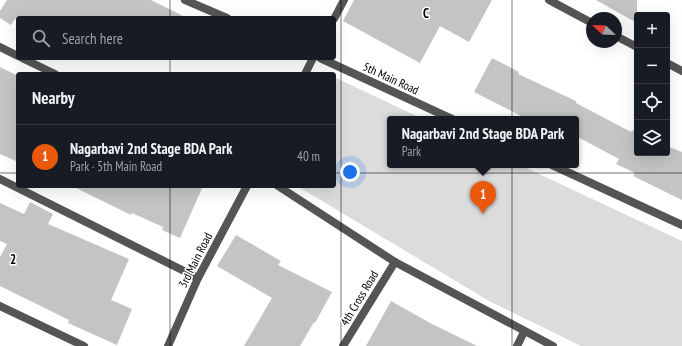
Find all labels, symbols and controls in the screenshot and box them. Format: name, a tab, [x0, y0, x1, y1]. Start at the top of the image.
text: C	[423, 5, 429, 22]
north arrow	[586, 12, 622, 48]
map controls	[634, 12, 670, 156]
button: +	[634, 12, 670, 48]
search box	[16, 16, 336, 60]
icon: search	[30, 27, 52, 49]
text: Search here	[62, 29, 123, 48]
button: −	[634, 48, 670, 84]
street label: 5th Main Road	[361, 59, 421, 97]
button: locate	[634, 84, 670, 120]
text: Nearby	[32, 87, 75, 109]
popup	[387, 116, 579, 168]
button: layers	[634, 120, 670, 156]
text: Nagarbavi 2nd Stage BDA Park	[402, 124, 564, 143]
text: Nagarbavi 2nd Stage BDA Park	[70, 139, 232, 158]
text: Park	[402, 143, 421, 160]
text: 1	[42, 148, 48, 165]
text: 40 m	[297, 148, 320, 165]
text: Park · 5th Main Road	[70, 158, 162, 175]
your location	[340, 162, 360, 182]
pin: 1	[470, 181, 496, 214]
street label: 3rd Main Road	[175, 230, 215, 290]
text: 2	[10, 251, 16, 268]
street label: 4th Cross Road	[337, 268, 381, 328]

